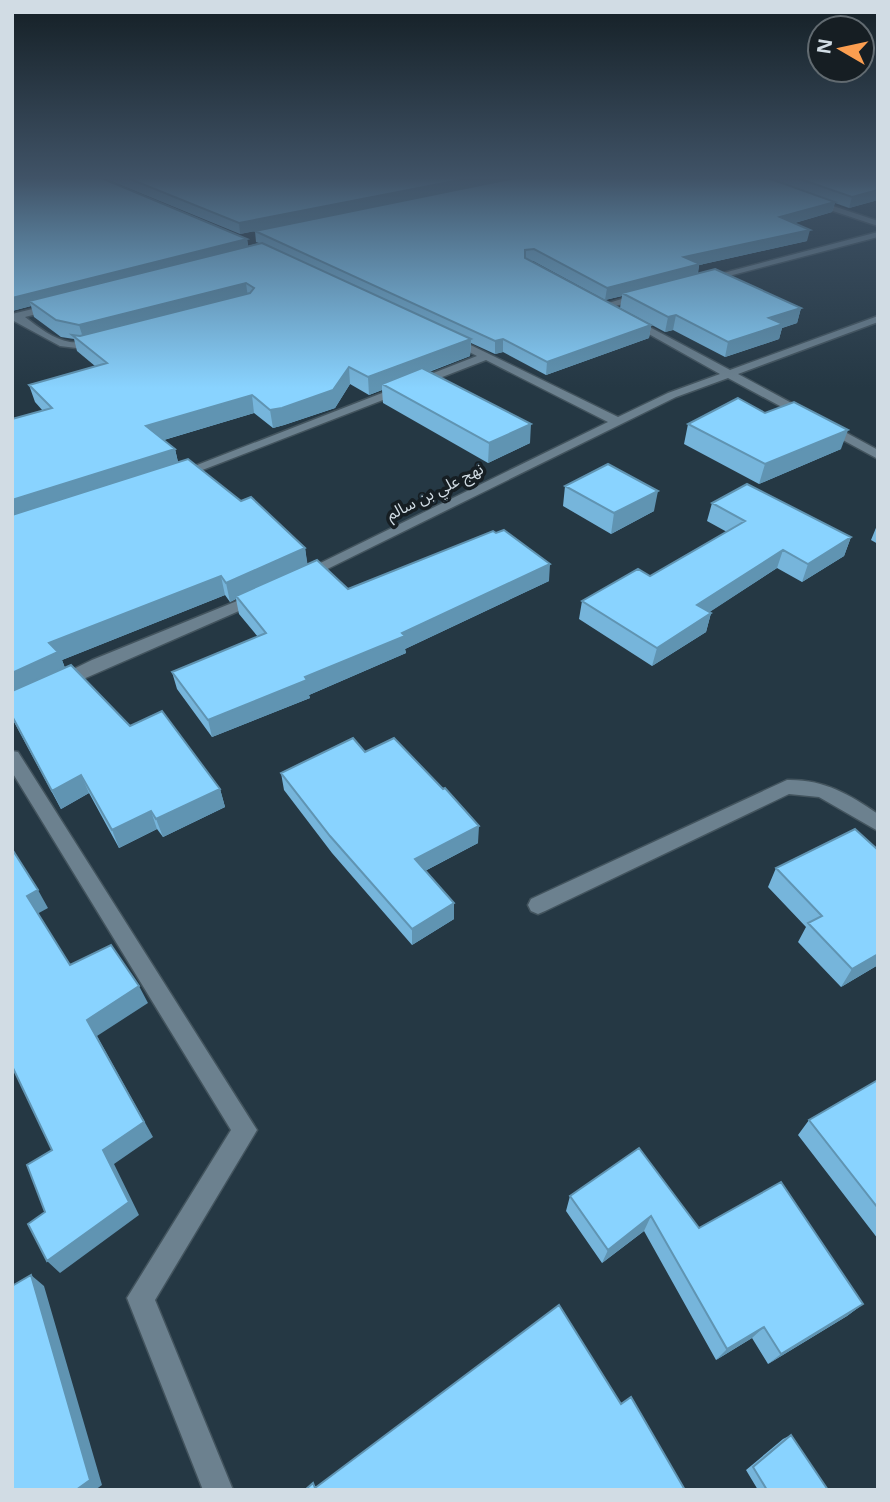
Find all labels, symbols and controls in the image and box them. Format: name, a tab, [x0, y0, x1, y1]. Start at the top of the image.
north arrow	[806, 14, 876, 84]
text: N	[804, 36, 846, 57]
street label: نهج علي بن سالم	[380, 453, 490, 531]

